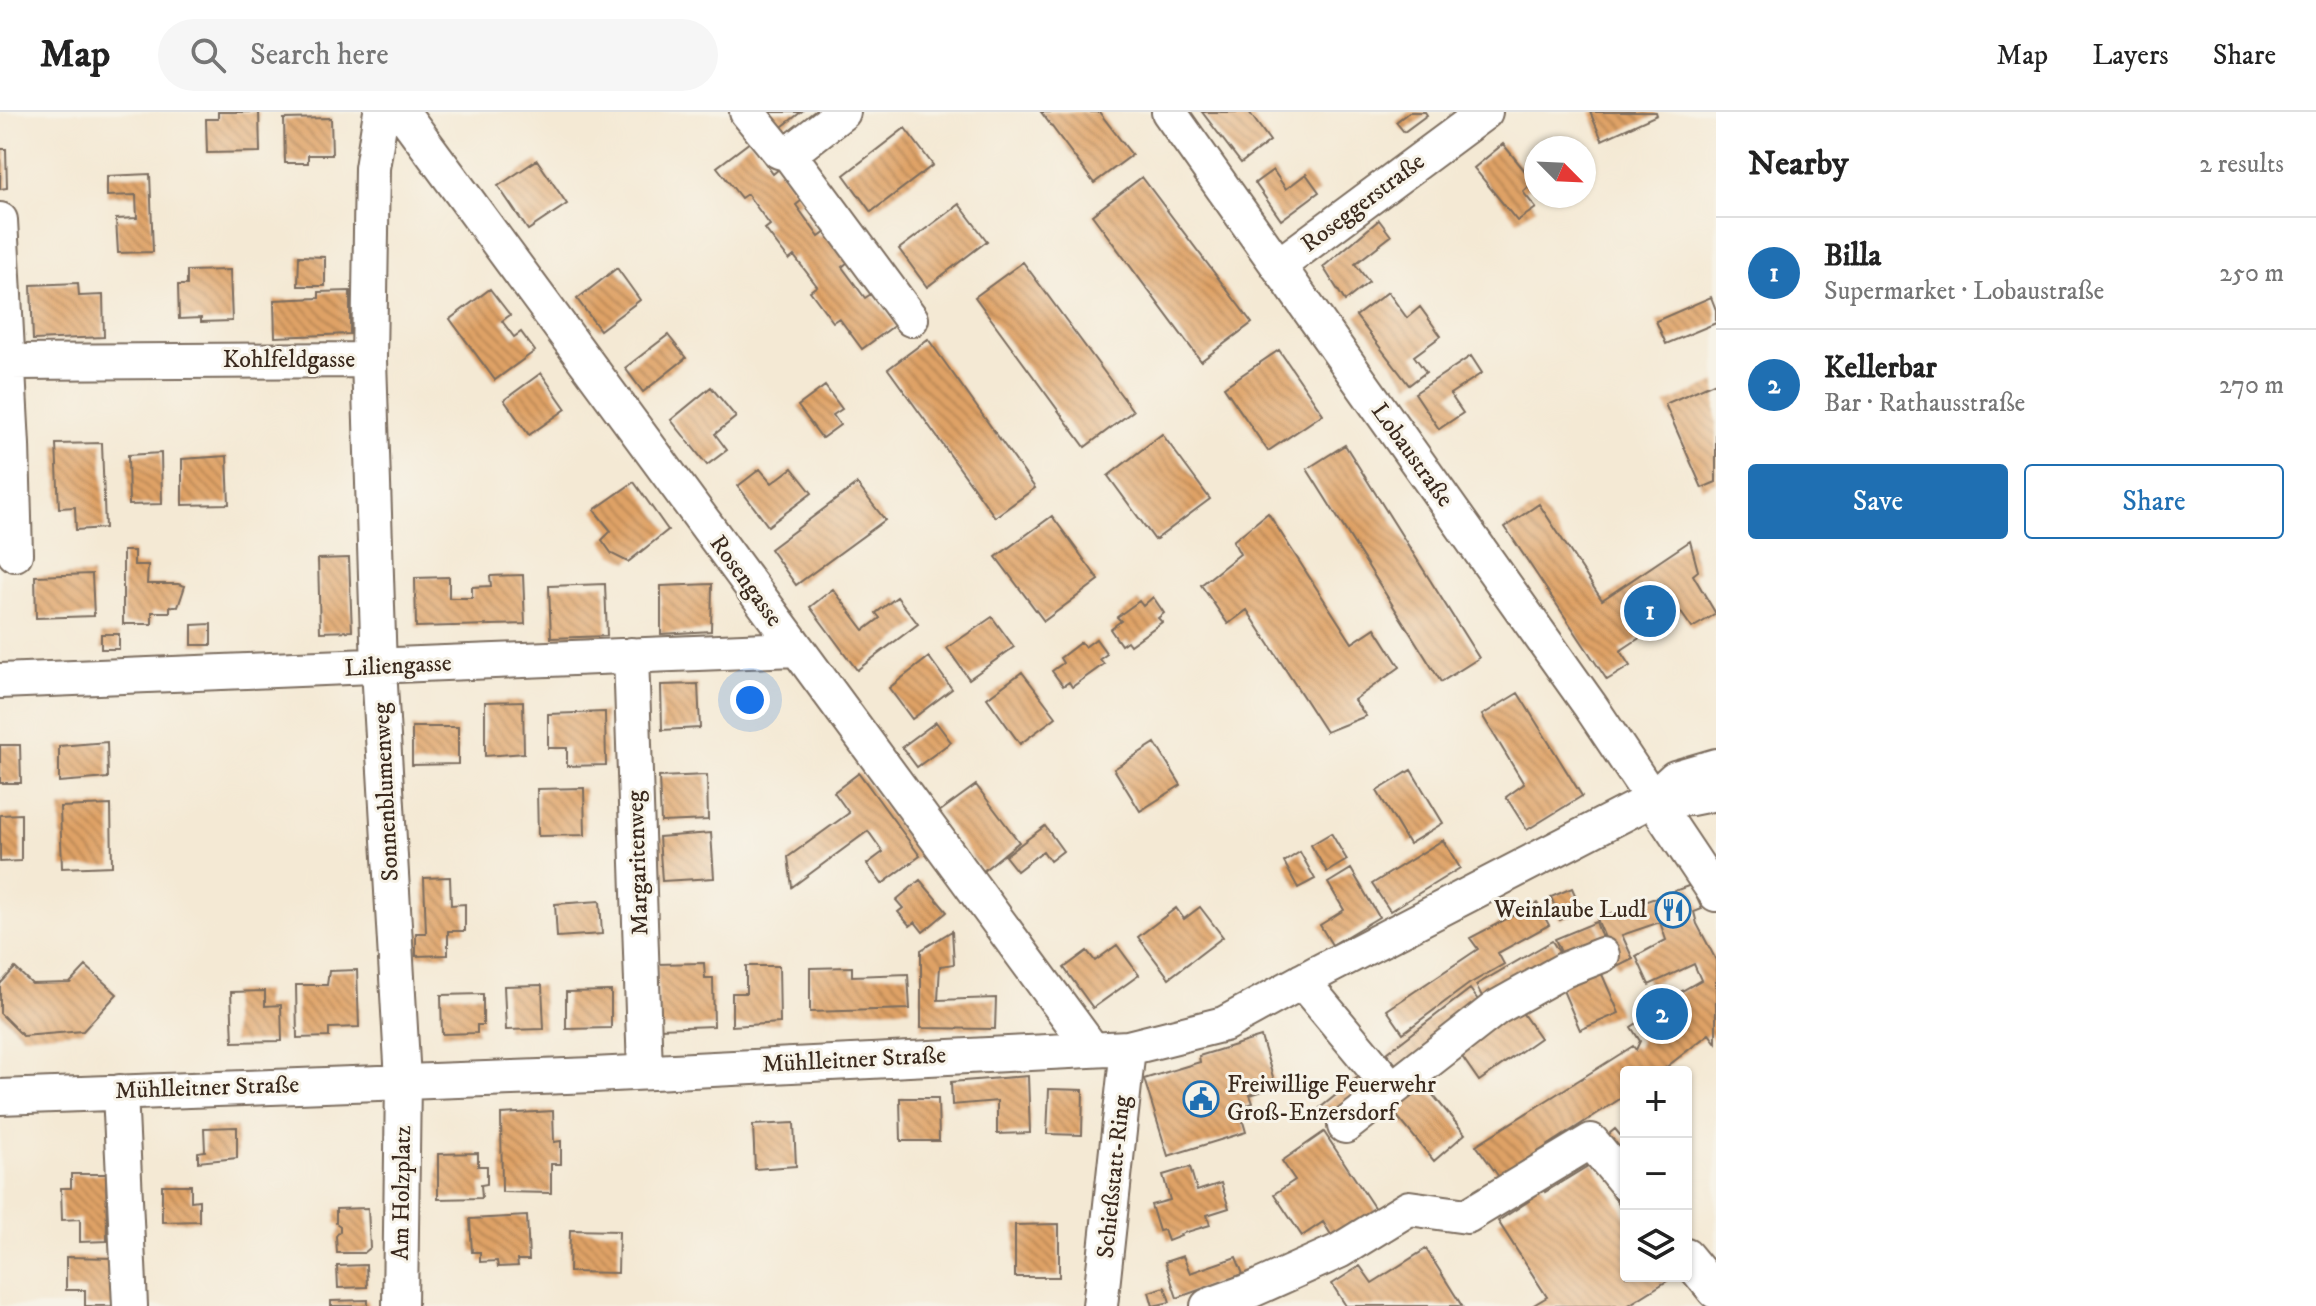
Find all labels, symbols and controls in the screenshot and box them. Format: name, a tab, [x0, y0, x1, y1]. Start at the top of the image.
search box	[158, 19, 718, 91]
text: Map	[40, 31, 110, 79]
icon: search	[186, 33, 230, 77]
text: Search here	[250, 37, 389, 74]
text: Map	[1997, 38, 2048, 73]
text: Layers	[2092, 38, 2169, 73]
text: Share	[2213, 38, 2276, 73]
north arrow	[1524, 136, 1596, 208]
text: Nearby	[1748, 143, 1849, 185]
street label: Roseggerstraße	[1295, 147, 1431, 259]
text: 2 results	[2199, 148, 2284, 181]
text: Billa	[1824, 238, 1881, 275]
text: 1	[1769, 257, 1779, 290]
text: 250 m	[2219, 257, 2284, 290]
text: Supermarket · Lobaustraße	[1824, 275, 2104, 308]
street label: Kohlfeldgasse	[223, 345, 355, 375]
text: Kellerbar	[1824, 350, 1937, 387]
text: 2	[1768, 369, 1780, 402]
text: 270 m	[2219, 369, 2284, 402]
text: Bar · Rathausstraße	[1824, 387, 2025, 420]
street label: Lobaustraße	[1364, 397, 1460, 513]
button: Save	[1748, 464, 2008, 539]
button: Share	[2024, 464, 2284, 539]
street label: Rosengasse	[703, 529, 789, 633]
pin: 1	[1624, 581, 1676, 641]
street label: Liliengasse	[344, 648, 452, 684]
your location	[730, 680, 770, 720]
street label: Sonnenblumenweg	[366, 702, 406, 882]
street label: Margaritenweg	[620, 790, 656, 936]
restaurant icon: Weinlaube Ludl	[1654, 891, 1692, 929]
place label: Weinlaube Ludl	[1493, 895, 1648, 925]
pin: 2	[1636, 984, 1688, 1044]
street label: Mühlleitner Straße	[761, 1040, 947, 1080]
map controls	[1620, 1066, 1692, 1282]
button: +	[1620, 1066, 1692, 1138]
street label: Mühlleitner Straße	[114, 1070, 300, 1106]
place label: Freiwillige Feuerwehr Groß-Enzersdorf	[1227, 1070, 1436, 1128]
public building icon: Freiwillige Feuerwehr Groß-Enzersdorf	[1182, 1080, 1220, 1118]
street label: Schießstatt-Ring	[1091, 1094, 1137, 1260]
street label: Am Holzplatz	[386, 1125, 418, 1261]
button: −	[1620, 1138, 1692, 1210]
button: layers	[1620, 1210, 1692, 1282]

